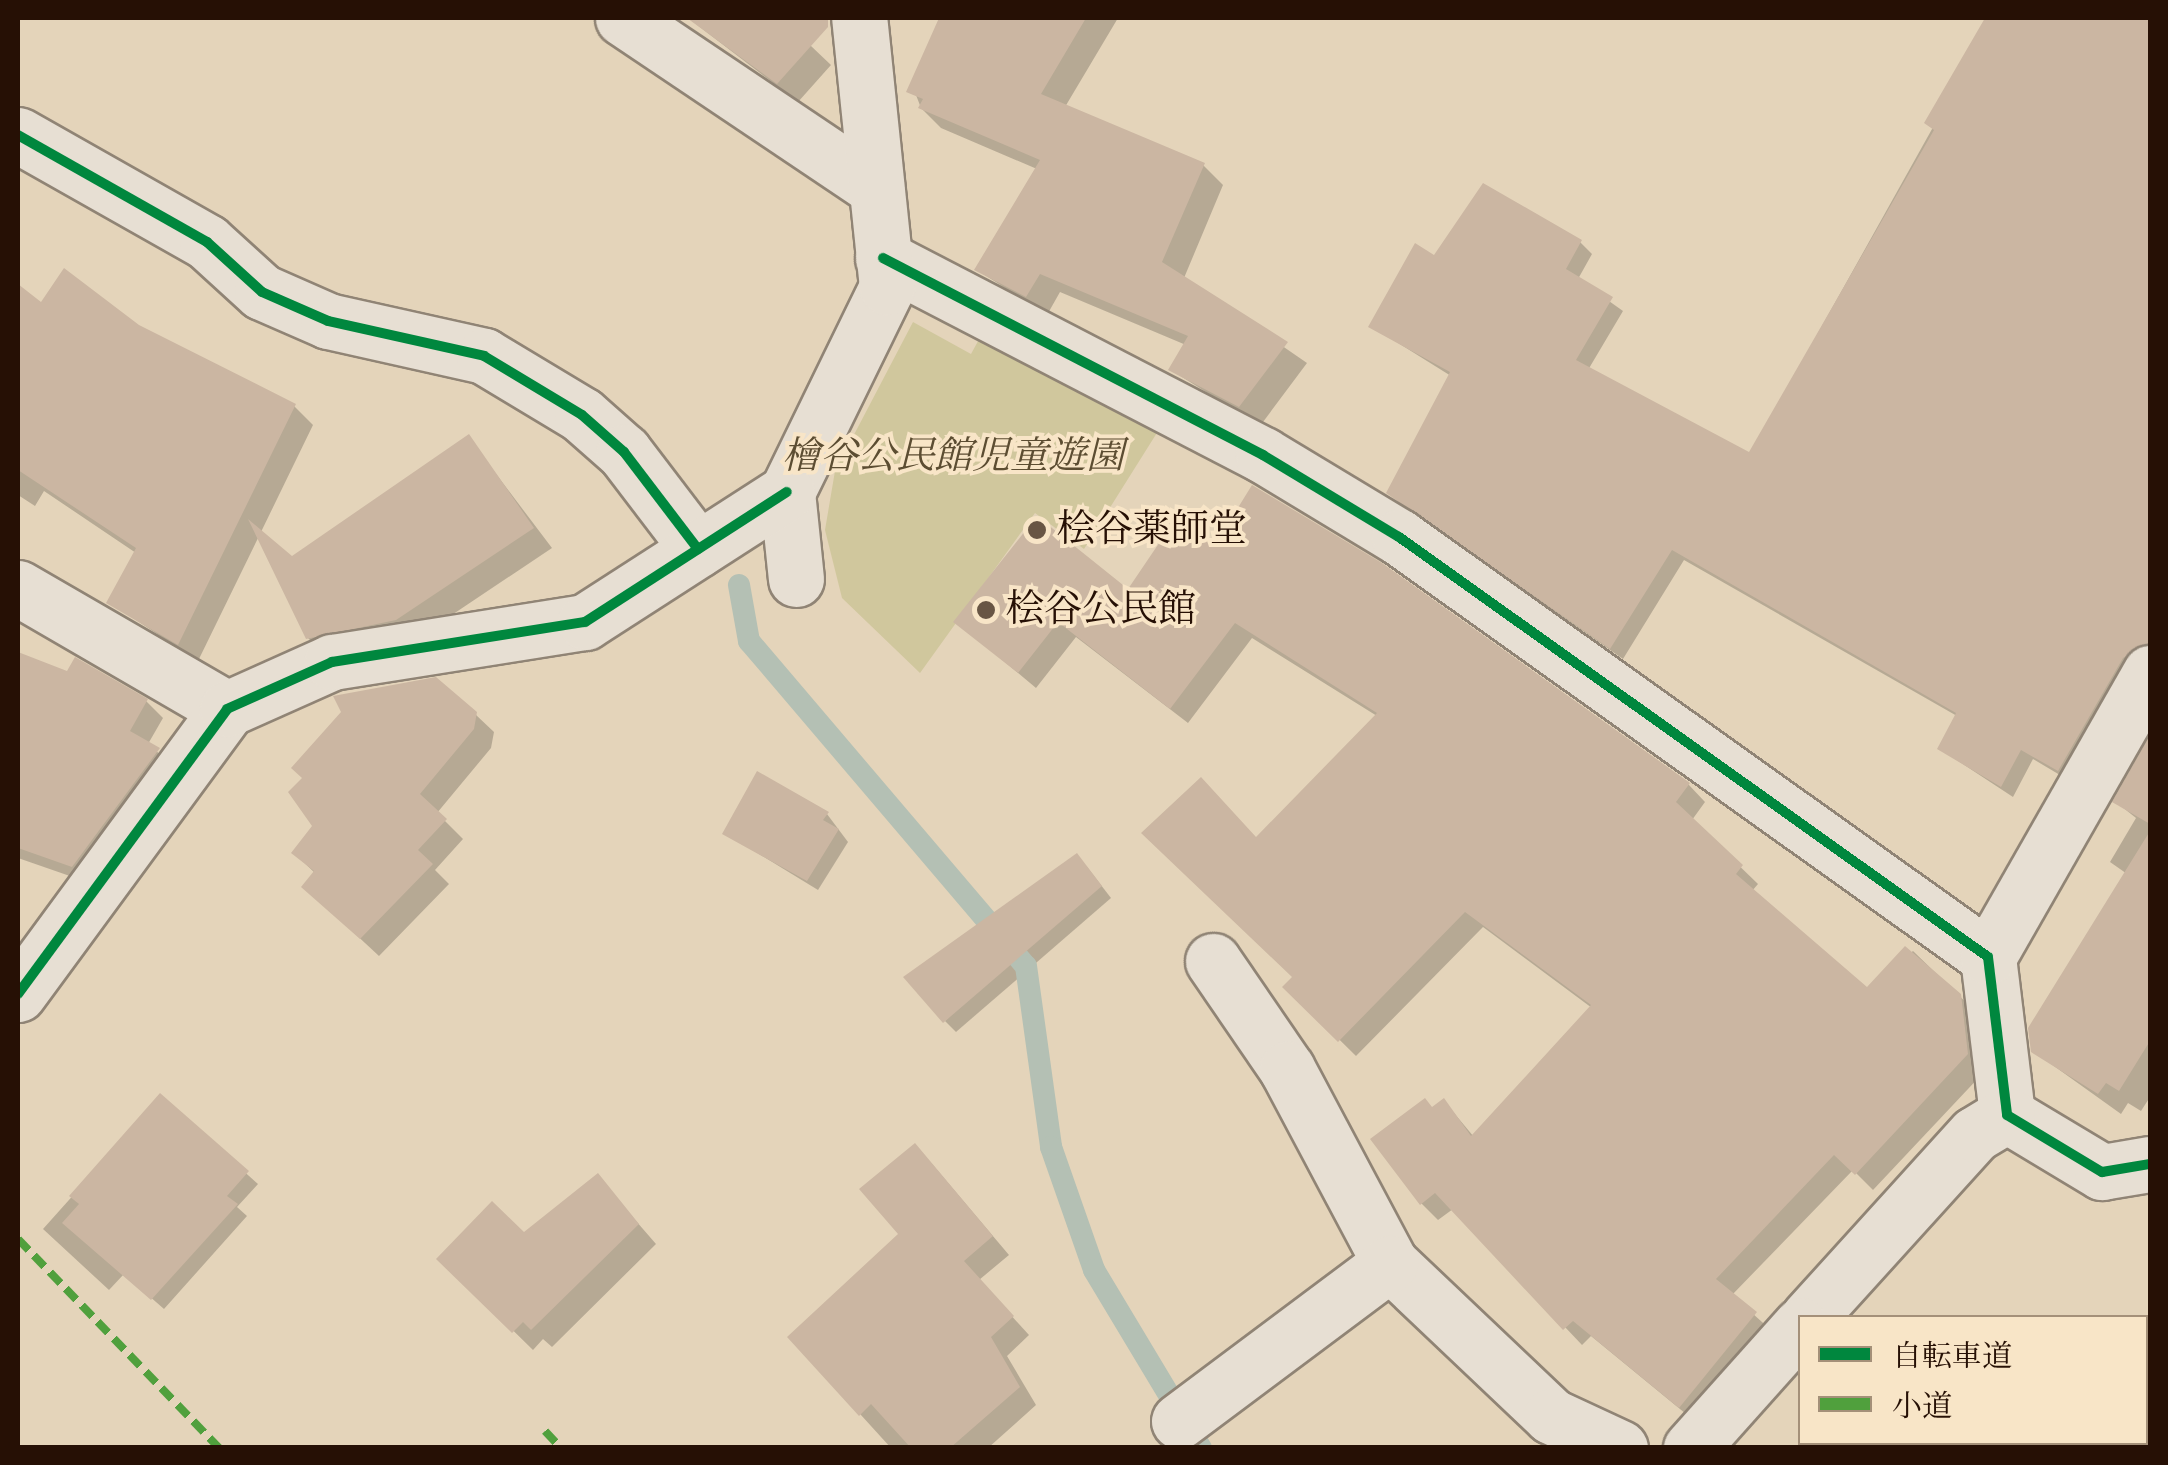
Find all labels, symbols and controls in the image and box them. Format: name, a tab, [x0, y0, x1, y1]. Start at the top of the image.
park label: 檜谷公民館児童遊園	[782, 434, 1124, 480]
place label: 桧谷薬師堂	[1057, 507, 1247, 553]
marker: 桧谷薬師堂	[1026, 519, 1048, 541]
place label: 桧谷公民館	[1006, 587, 1196, 633]
marker: 桧谷公民館	[975, 599, 997, 621]
legend	[1798, 1315, 2148, 1445]
text: 自転車道	[1892, 1336, 2012, 1377]
text: 小道	[1892, 1386, 1952, 1427]

